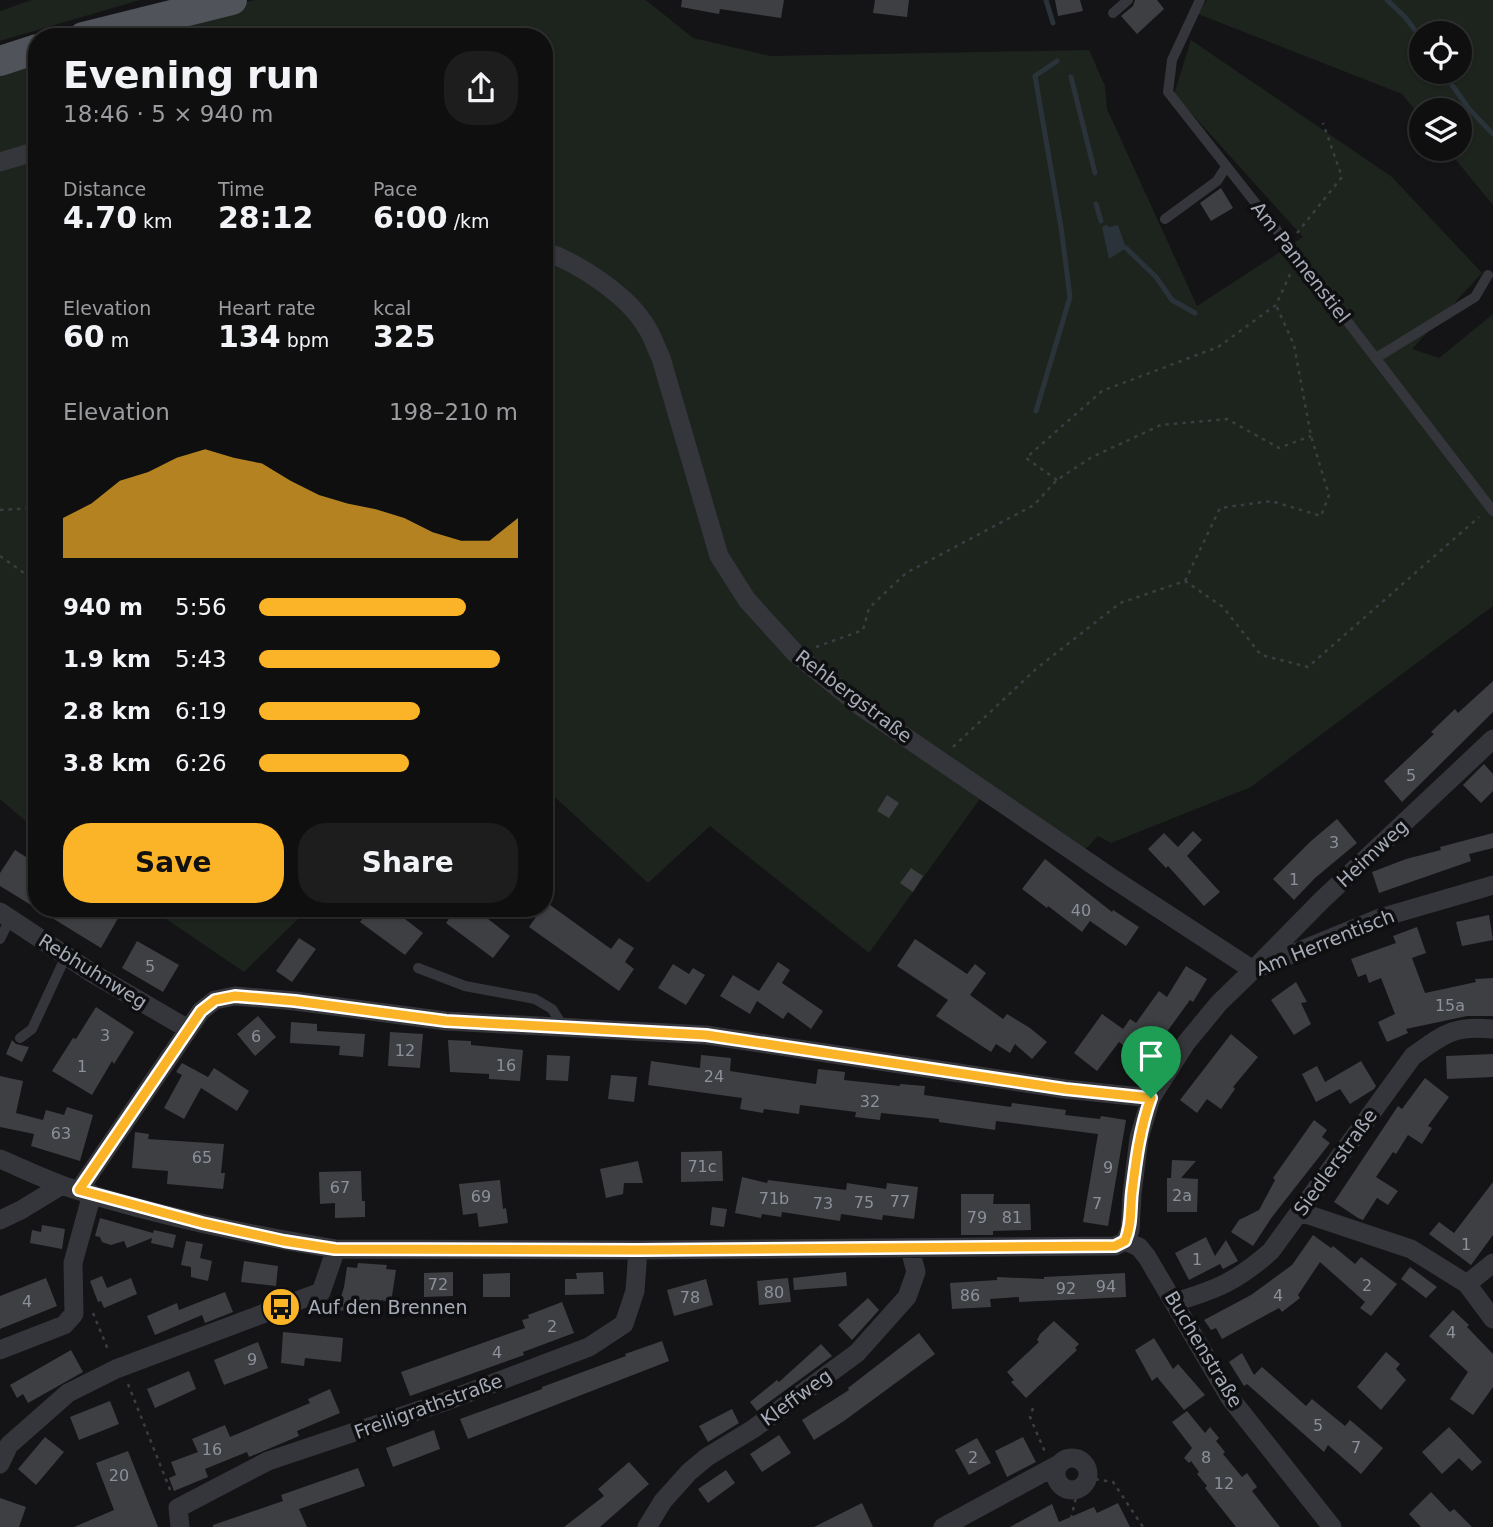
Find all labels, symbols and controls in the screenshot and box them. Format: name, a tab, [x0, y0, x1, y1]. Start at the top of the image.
map controls	[1409, 21, 1472, 161]
button: locate	[1409, 21, 1472, 84]
button: share	[444, 51, 518, 125]
text: Evening run	[63, 53, 320, 97]
button: layers	[1409, 98, 1472, 161]
text: 18:46 · 5 × 940 m	[63, 101, 273, 127]
text: Distance	[63, 178, 146, 200]
text: Time	[218, 178, 265, 200]
text: Pace	[373, 178, 417, 200]
street label: Am Pannenstiel	[1247, 197, 1355, 327]
text: 4.70	[63, 200, 137, 235]
text: 28:12	[218, 200, 314, 235]
text: 6:00	[373, 200, 448, 235]
text: km	[137, 210, 173, 232]
text: /km	[448, 210, 490, 232]
text: Elevation	[63, 297, 151, 319]
text: Heart rate	[218, 297, 316, 319]
text: kcal	[373, 297, 411, 319]
text: 60	[63, 319, 105, 354]
text: 134	[218, 319, 281, 354]
text: 325	[373, 319, 436, 354]
text: m	[105, 329, 129, 351]
text: bpm	[281, 329, 329, 351]
text: Elevation	[63, 399, 170, 425]
text: 198–210 m	[389, 399, 518, 425]
text: 940 m	[63, 594, 143, 620]
text: 5:56	[175, 594, 227, 620]
street label: Rehbergstraße	[792, 645, 916, 747]
text: 1.9 km	[63, 646, 151, 672]
text: 5:43	[175, 646, 227, 672]
text: 2.8 km	[63, 698, 151, 724]
text: 6:19	[175, 698, 227, 724]
text: 3.8 km	[63, 750, 151, 776]
text: 6:26	[175, 750, 227, 776]
house number: 5	[1406, 766, 1416, 785]
street label: Heimweg	[1332, 815, 1412, 891]
button: Save	[63, 823, 284, 903]
button: Share	[298, 823, 518, 903]
house number: 3	[1329, 833, 1339, 852]
house number: 1	[1289, 870, 1299, 889]
house number: 40	[1071, 901, 1091, 920]
street label: Am Herrentisch	[1253, 904, 1397, 980]
street label: Rebhuhnweg	[35, 929, 151, 1013]
house number: 5	[145, 957, 155, 976]
house number: 15a	[1435, 996, 1465, 1015]
house number: 3	[100, 1026, 110, 1045]
pin	[1121, 1026, 1181, 1098]
house number: 6	[251, 1027, 261, 1046]
icon: arrive	[1132, 1037, 1170, 1075]
house number: 12	[395, 1041, 415, 1060]
house number: 16	[496, 1056, 516, 1075]
house number: 1	[77, 1057, 87, 1076]
house number: 24	[704, 1067, 724, 1086]
house number: 32	[860, 1092, 880, 1111]
street label: Siedlerstraße	[1289, 1104, 1381, 1220]
house number: 63	[51, 1124, 71, 1143]
house number: 65	[192, 1148, 212, 1167]
house number: 71c	[687, 1157, 717, 1176]
house number: 9	[1103, 1158, 1113, 1177]
house number: 67	[330, 1178, 350, 1197]
house number: 2a	[1172, 1186, 1192, 1205]
house number: 69	[471, 1187, 491, 1206]
house number: 71b	[759, 1189, 789, 1208]
house number: 77	[890, 1192, 910, 1211]
house number: 75	[854, 1193, 874, 1212]
house number: 73	[813, 1194, 833, 1213]
house number: 7	[1092, 1194, 1102, 1213]
house number: 79	[967, 1208, 987, 1227]
house number: 81	[1002, 1208, 1022, 1227]
house number: 1	[1461, 1235, 1471, 1254]
house number: 1	[1192, 1250, 1202, 1269]
house number: 72	[428, 1275, 448, 1294]
house number: 2	[1362, 1276, 1372, 1295]
house number: 94	[1096, 1277, 1116, 1296]
house number: 92	[1056, 1279, 1076, 1298]
house number: 80	[764, 1283, 784, 1302]
bus stop icon: Auf den Brennen	[260, 1286, 302, 1328]
house number: 86	[960, 1286, 980, 1305]
house number: 4	[1273, 1286, 1283, 1305]
street label: Buchenstraße	[1161, 1287, 1247, 1411]
house number: 78	[680, 1288, 700, 1307]
house number: 4	[22, 1292, 32, 1311]
place label: Auf den Brennen	[308, 1296, 468, 1318]
house number: 2	[547, 1317, 557, 1336]
house number: 4	[1446, 1323, 1456, 1342]
house number: 4	[492, 1343, 502, 1362]
house number: 9	[247, 1350, 257, 1369]
street label: Kleffweg	[756, 1364, 836, 1430]
street label: Freiligrathstraße	[351, 1369, 505, 1443]
house number: 5	[1313, 1416, 1323, 1435]
house number: 7	[1351, 1438, 1361, 1457]
house number: 16	[202, 1440, 222, 1459]
house number: 2	[968, 1448, 978, 1467]
house number: 8	[1201, 1448, 1211, 1467]
house number: 20	[109, 1466, 129, 1485]
house number: 12	[1214, 1474, 1234, 1493]

